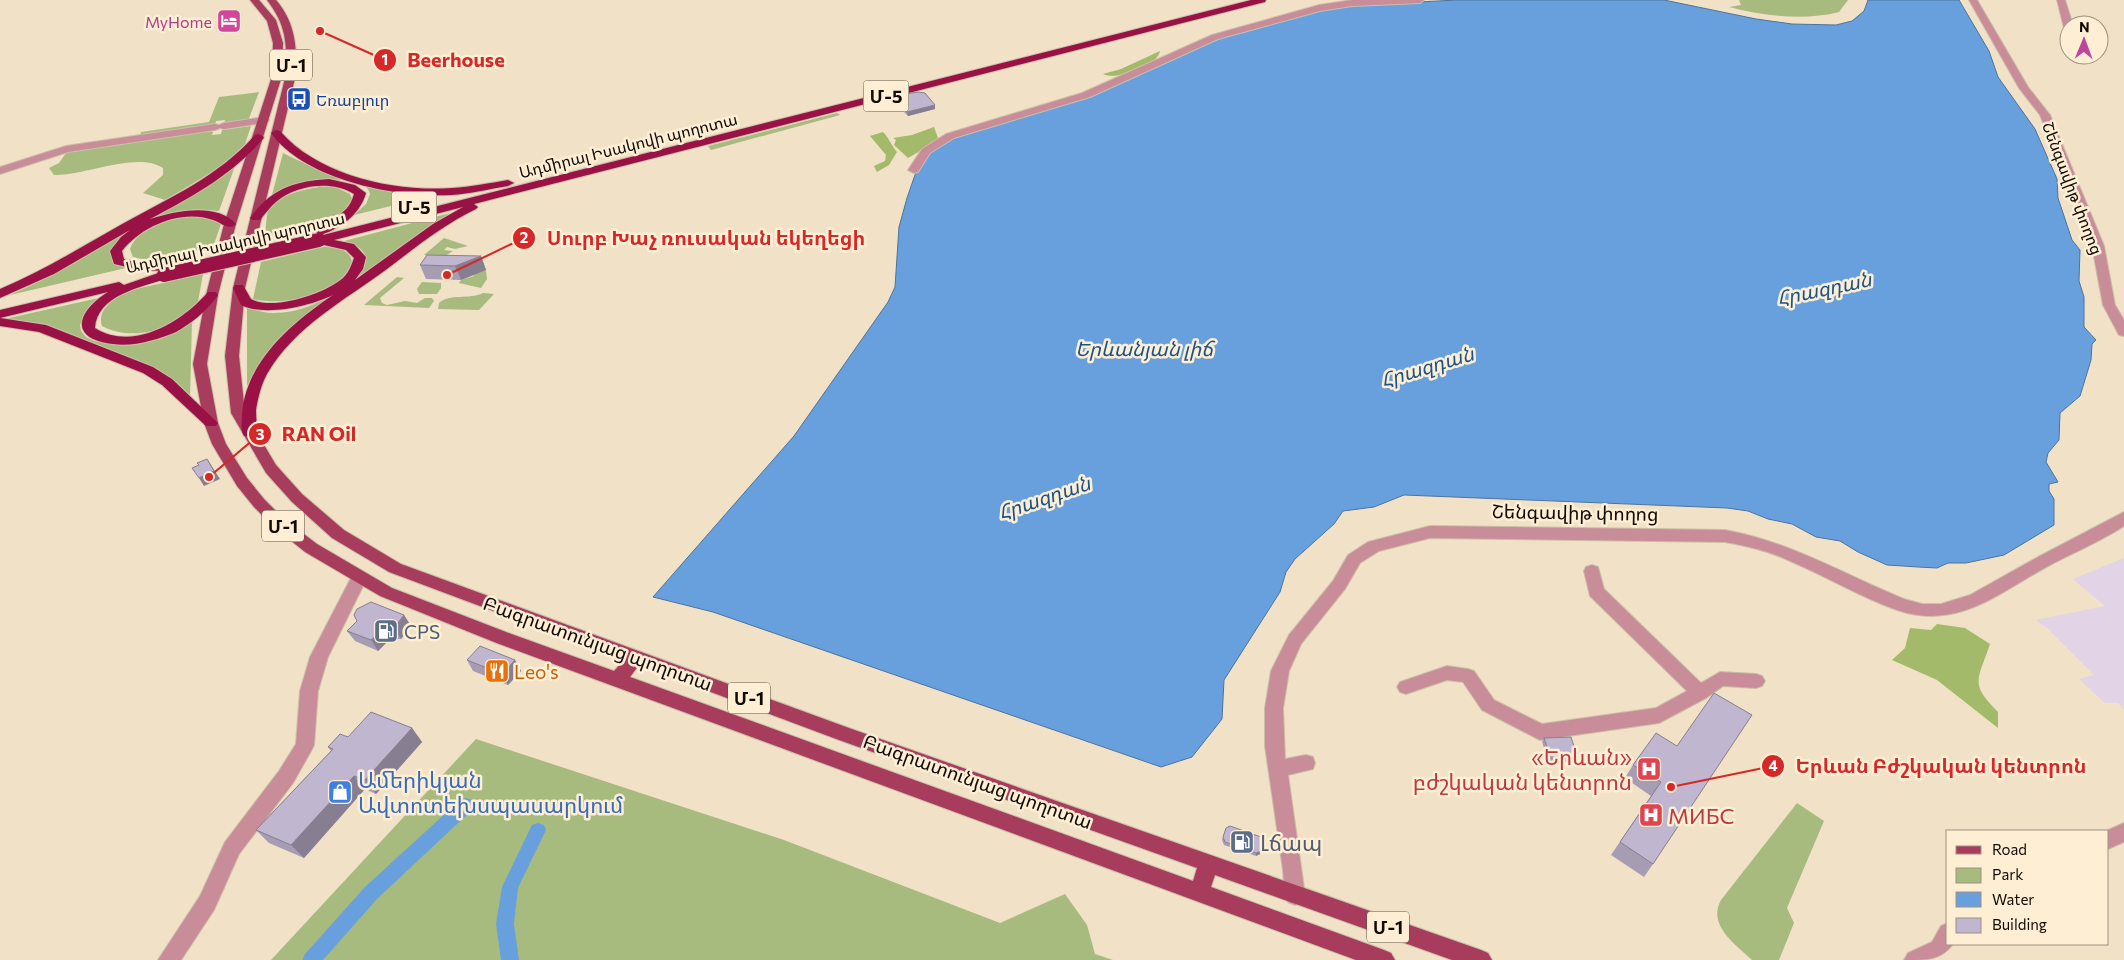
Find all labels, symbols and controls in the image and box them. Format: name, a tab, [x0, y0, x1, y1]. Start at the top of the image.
hotel icon: MyHome	[216, 8, 242, 34]
place label: MyHome	[145, 12, 212, 31]
north arrow	[2059, 15, 2109, 65]
text: N	[2079, 18, 2090, 35]
callout: Beerhouse	[372, 42, 514, 77]
text: Beerhouse	[407, 47, 505, 71]
road number: Մ-1	[270, 50, 312, 80]
text: 1	[382, 50, 388, 68]
road number: Մ-5	[864, 80, 908, 112]
bus stop icon: Եռաբլուր	[286, 86, 312, 112]
place label: Եռաբլուր	[316, 90, 389, 110]
street label: Ադմիրալ Իսակովի պողոտա	[517, 109, 739, 182]
street label: Շենգավիթ փողոց	[2038, 119, 2107, 257]
road number: Մ-5	[392, 192, 436, 222]
street label: Ադմիրալ Իսակովի պողոտա	[124, 208, 347, 277]
callout: Սուրբ Խաչ ռուսական եկեղեցի	[511, 221, 875, 256]
text: Սուրբ Խաչ ռուսական եկեղեցի	[547, 225, 865, 250]
text: 2	[520, 228, 528, 246]
water label: Հրազդան	[1775, 266, 1875, 311]
water label: Երևանյան լիճ	[1075, 336, 1216, 361]
water label: Հրազդան	[1378, 340, 1478, 392]
callout: RAN Oil	[247, 417, 366, 452]
text: RAN Oil	[282, 421, 356, 445]
text: 3	[256, 425, 265, 443]
water label: Հրազդան	[995, 470, 1094, 525]
street label: Շենգավիթ փողոց	[1491, 499, 1659, 526]
road number: Մ-1	[262, 511, 304, 542]
street label: Բագրատունյաց պողոտա	[480, 591, 716, 696]
fuel station icon: CPS	[373, 618, 399, 644]
place label: CPS	[404, 620, 440, 643]
restaurant icon: Leo's	[484, 658, 510, 684]
place label: Leo's	[514, 660, 559, 683]
road number: Մ-1	[728, 682, 770, 714]
street label: Բագրատունյաց պողոտա	[860, 729, 1096, 834]
place label: «Երևան» բժշկական կենտրոն	[1413, 743, 1632, 795]
callout: Երևան Բժշկական կենտրոն	[1761, 748, 2097, 783]
text: Երևան Բժշկական կենտրոն	[1796, 753, 2087, 778]
hospital icon: «Երևան» բժշկական կենտրոն	[1636, 756, 1662, 782]
text: 4	[1768, 756, 1778, 774]
place label: Ամերիկյան Ավտոտեխսպասարկում	[358, 766, 623, 818]
shop icon: Ամերիկյան Ավտոտեխսպասարկում	[327, 779, 353, 805]
hospital icon: МИБС	[1638, 802, 1664, 828]
place label: МИБС	[1668, 802, 1735, 829]
fuel station icon: Լճապ	[1229, 829, 1255, 855]
place label: Լճապ	[1260, 829, 1322, 856]
legend	[1946, 830, 2109, 945]
text: Road	[1992, 840, 2027, 858]
text: Park	[1992, 865, 2023, 883]
text: Water	[1992, 890, 2034, 908]
road number: Մ-1	[1367, 912, 1409, 942]
text: Building	[1992, 915, 2047, 933]

